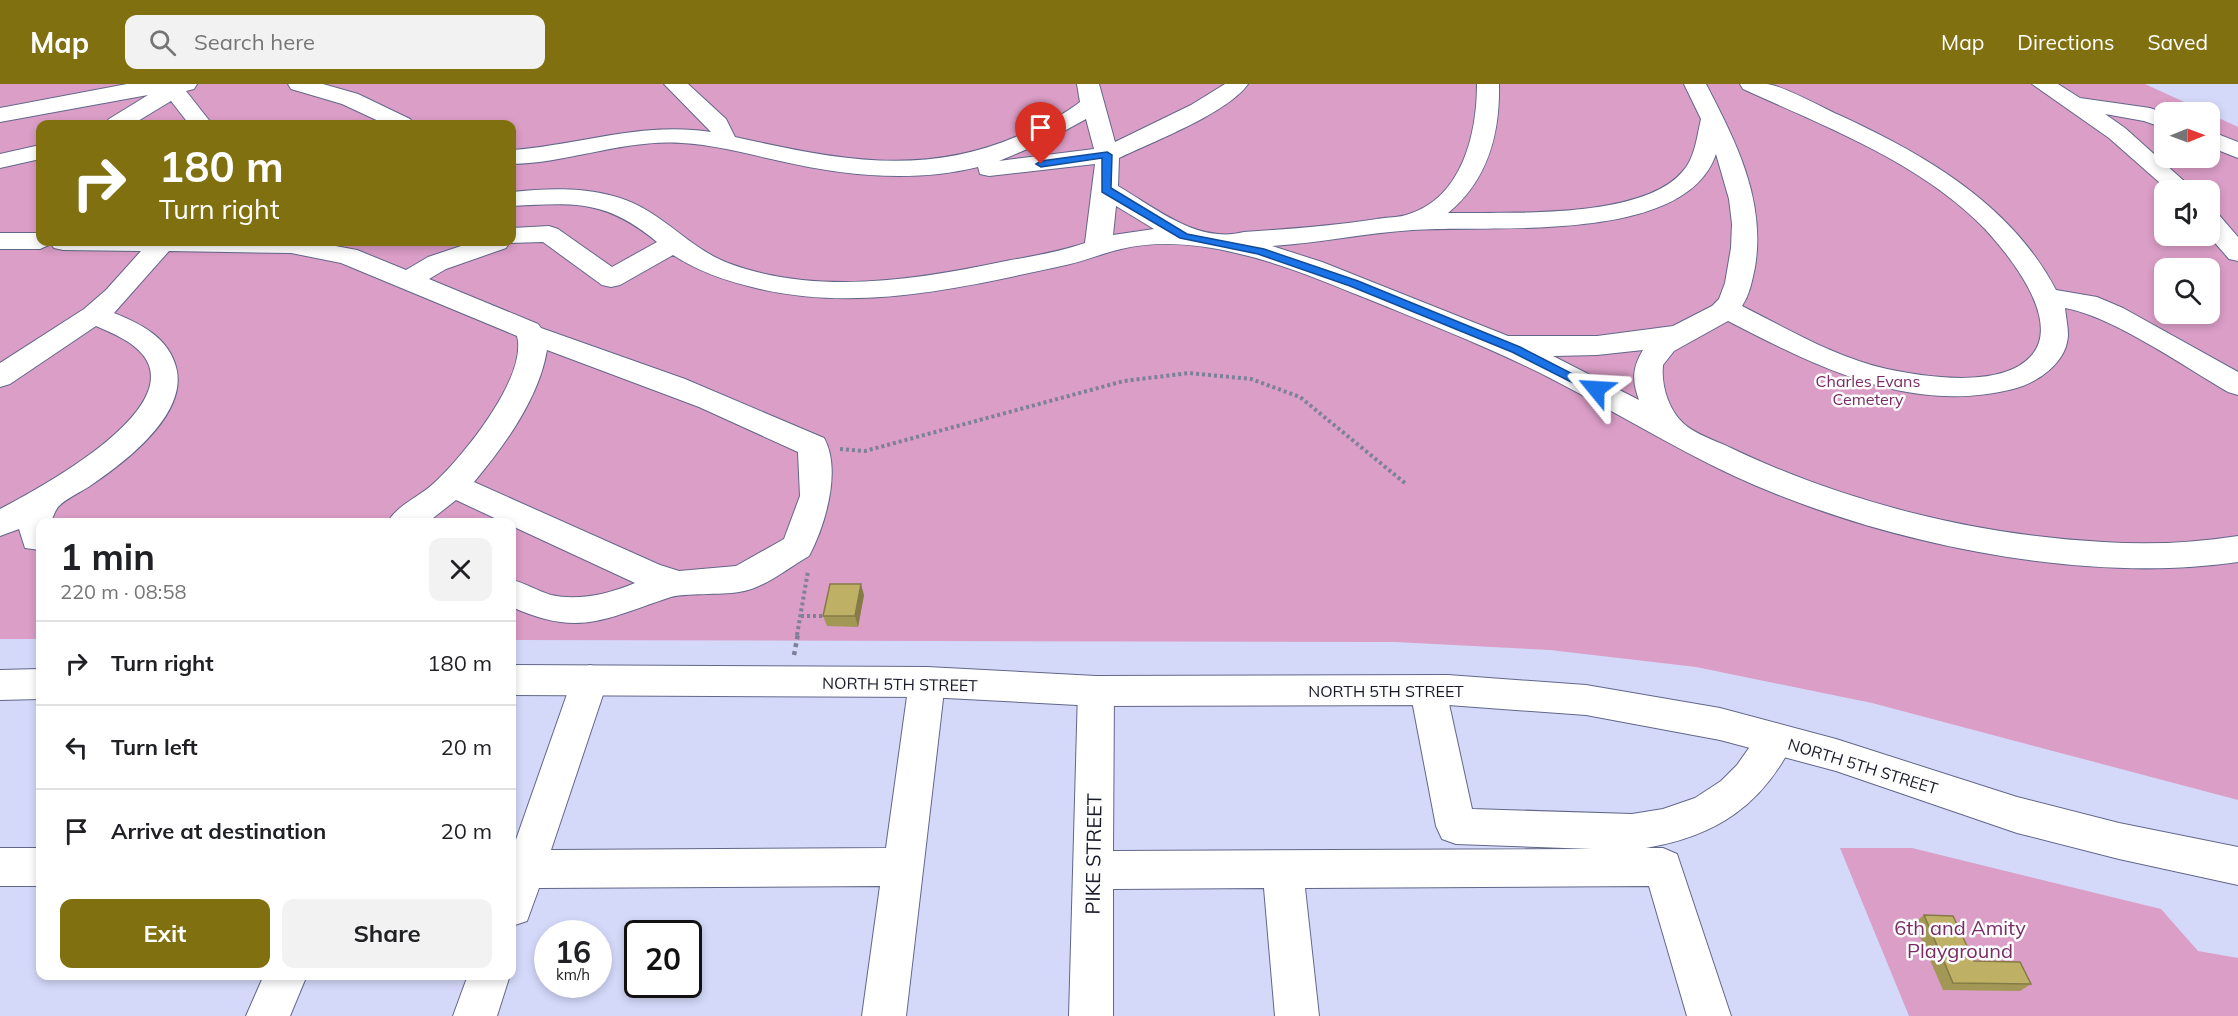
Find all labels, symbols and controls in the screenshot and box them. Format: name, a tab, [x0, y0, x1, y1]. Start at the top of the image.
search box	[125, 15, 545, 69]
text: Map	[30, 25, 89, 60]
icon: search	[146, 26, 179, 59]
text: Search here	[194, 28, 315, 56]
text: Map	[1941, 29, 1984, 55]
text: Directions	[2017, 29, 2114, 55]
text: Saved	[2147, 29, 2208, 55]
pin	[1015, 102, 1066, 164]
north arrow	[2154, 102, 2220, 168]
map controls	[2154, 102, 2220, 324]
icon: arrive	[1024, 111, 1057, 144]
text: 180 m	[159, 140, 284, 193]
icon: right	[60, 144, 138, 222]
button: sound	[2154, 180, 2220, 246]
text: Turn right	[159, 192, 279, 226]
button: search	[2154, 258, 2220, 324]
position arrow	[1564, 357, 1628, 421]
park label: Charles Evans Cemetery	[1816, 371, 1920, 409]
text: 1 min	[60, 534, 155, 579]
button: close	[429, 538, 492, 601]
text: 220 m · 08:58	[60, 579, 186, 604]
icon: right	[60, 647, 93, 680]
text: Turn right	[111, 649, 214, 677]
text: 180 m	[427, 649, 492, 677]
street label: NORTH 5TH STREET	[822, 673, 978, 695]
street label: NORTH 5TH STREET	[1308, 681, 1464, 701]
icon: left	[60, 731, 93, 764]
text: Turn left	[111, 733, 198, 761]
text: 20 m	[441, 733, 492, 761]
street label: NORTH 5TH STREET	[1786, 734, 1941, 798]
street label: PIKE STREET	[1079, 793, 1107, 915]
icon: arrive	[60, 815, 93, 848]
text: Arrive at destination	[111, 817, 326, 845]
text: 20 m	[441, 817, 492, 845]
button: Exit	[60, 899, 270, 968]
button: Share	[282, 899, 492, 968]
park label: 6th and Amity Playground	[1894, 915, 2026, 963]
speed limit sign: 20	[624, 920, 702, 998]
text: 16	[555, 933, 591, 971]
text: km/h	[556, 965, 590, 984]

